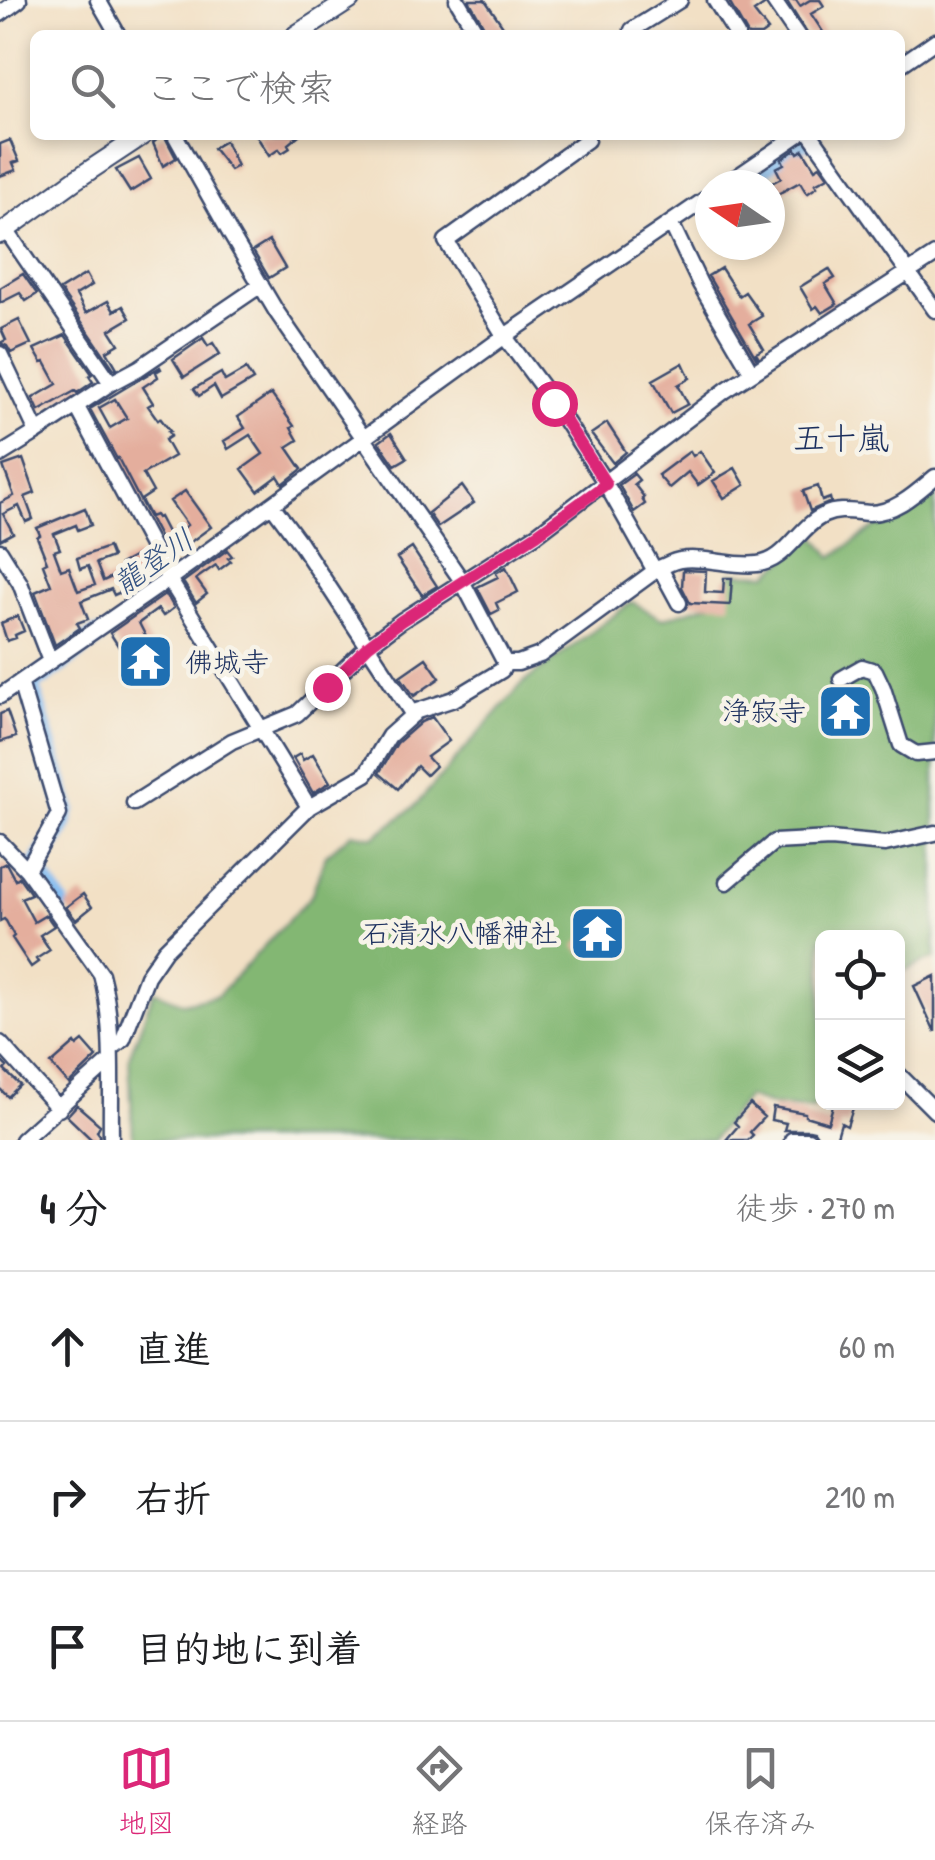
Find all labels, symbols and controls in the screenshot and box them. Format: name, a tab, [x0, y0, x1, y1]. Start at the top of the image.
search box	[30, 30, 905, 140]
icon: search	[65, 58, 120, 113]
text: ここで検索	[145, 61, 335, 113]
north arrow	[695, 170, 785, 260]
route start	[532, 381, 578, 427]
district label: 五十嵐	[793, 416, 889, 459]
water label: 龍登川	[105, 519, 201, 603]
temple icon: 佛城寺	[116, 632, 176, 692]
place label: 佛城寺	[185, 643, 269, 681]
route end	[305, 665, 351, 711]
temple icon: 浄寂寺	[815, 681, 875, 741]
place label: 浄寂寺	[722, 692, 806, 730]
temple icon: 石清水八幡神社	[567, 903, 627, 963]
place label: 石清水八幡神社	[362, 914, 558, 952]
map controls	[815, 930, 905, 1110]
button: locate	[815, 930, 905, 1020]
button: layers	[815, 1020, 905, 1110]
text: 4 分	[40, 1179, 107, 1236]
text: 徒歩 · 270 m	[736, 1186, 895, 1229]
icon: ahead	[40, 1319, 95, 1374]
text: 直進	[135, 1322, 211, 1374]
text: 60 m	[839, 1325, 895, 1368]
icon: right	[40, 1469, 95, 1524]
text: 右折	[135, 1472, 211, 1524]
text: 210 m	[825, 1475, 895, 1518]
icon: arrive	[40, 1619, 95, 1674]
text: 目的地に到着	[135, 1622, 363, 1674]
tab: 地図	[118, 1741, 175, 1842]
tab: 経路	[411, 1741, 468, 1842]
tab: 保存済み	[704, 1741, 817, 1842]

